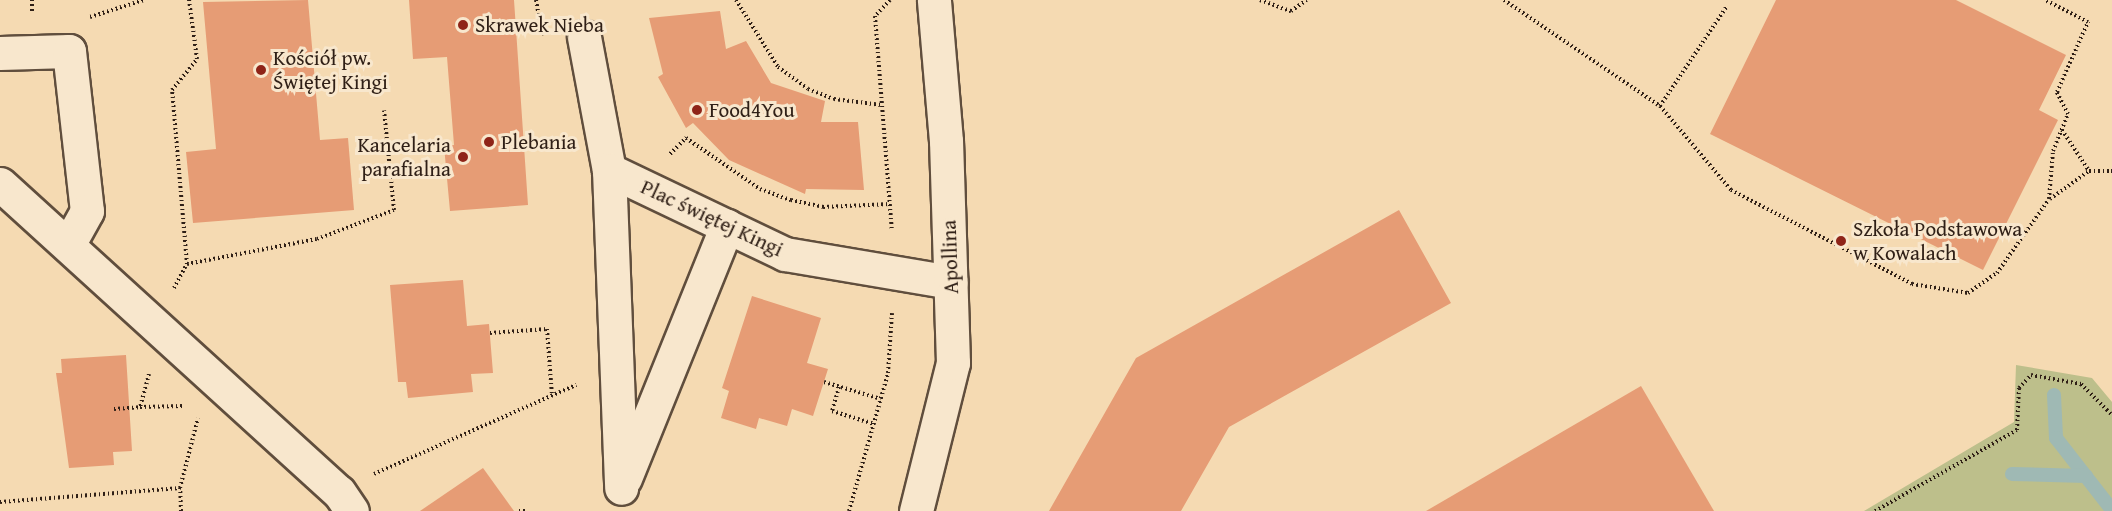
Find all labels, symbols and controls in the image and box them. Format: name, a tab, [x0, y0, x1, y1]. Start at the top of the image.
place label: Skrawek Nieba	[475, 12, 604, 38]
marker: Skrawek Nieba	[456, 18, 470, 32]
place label: Kościół pw. Świętej Kingi	[273, 45, 388, 95]
marker: Kościół pw. Świętej Kingi	[254, 63, 268, 77]
place label: Food4You	[709, 97, 795, 123]
marker: Food4You	[690, 103, 704, 117]
place label: Plebania	[501, 129, 576, 155]
place label: Kancelaria parafialna	[357, 132, 451, 182]
marker: Plebania	[482, 135, 496, 149]
marker: Kancelaria parafialna	[456, 150, 470, 164]
street label: Plac świętej Kingi	[637, 174, 787, 262]
place label: Szkoła Podstawowa w Kowalach	[1853, 216, 2022, 266]
street label: Apollina	[936, 219, 964, 295]
marker: Szkoła Podstawowa w Kowalach	[1834, 234, 1848, 248]

